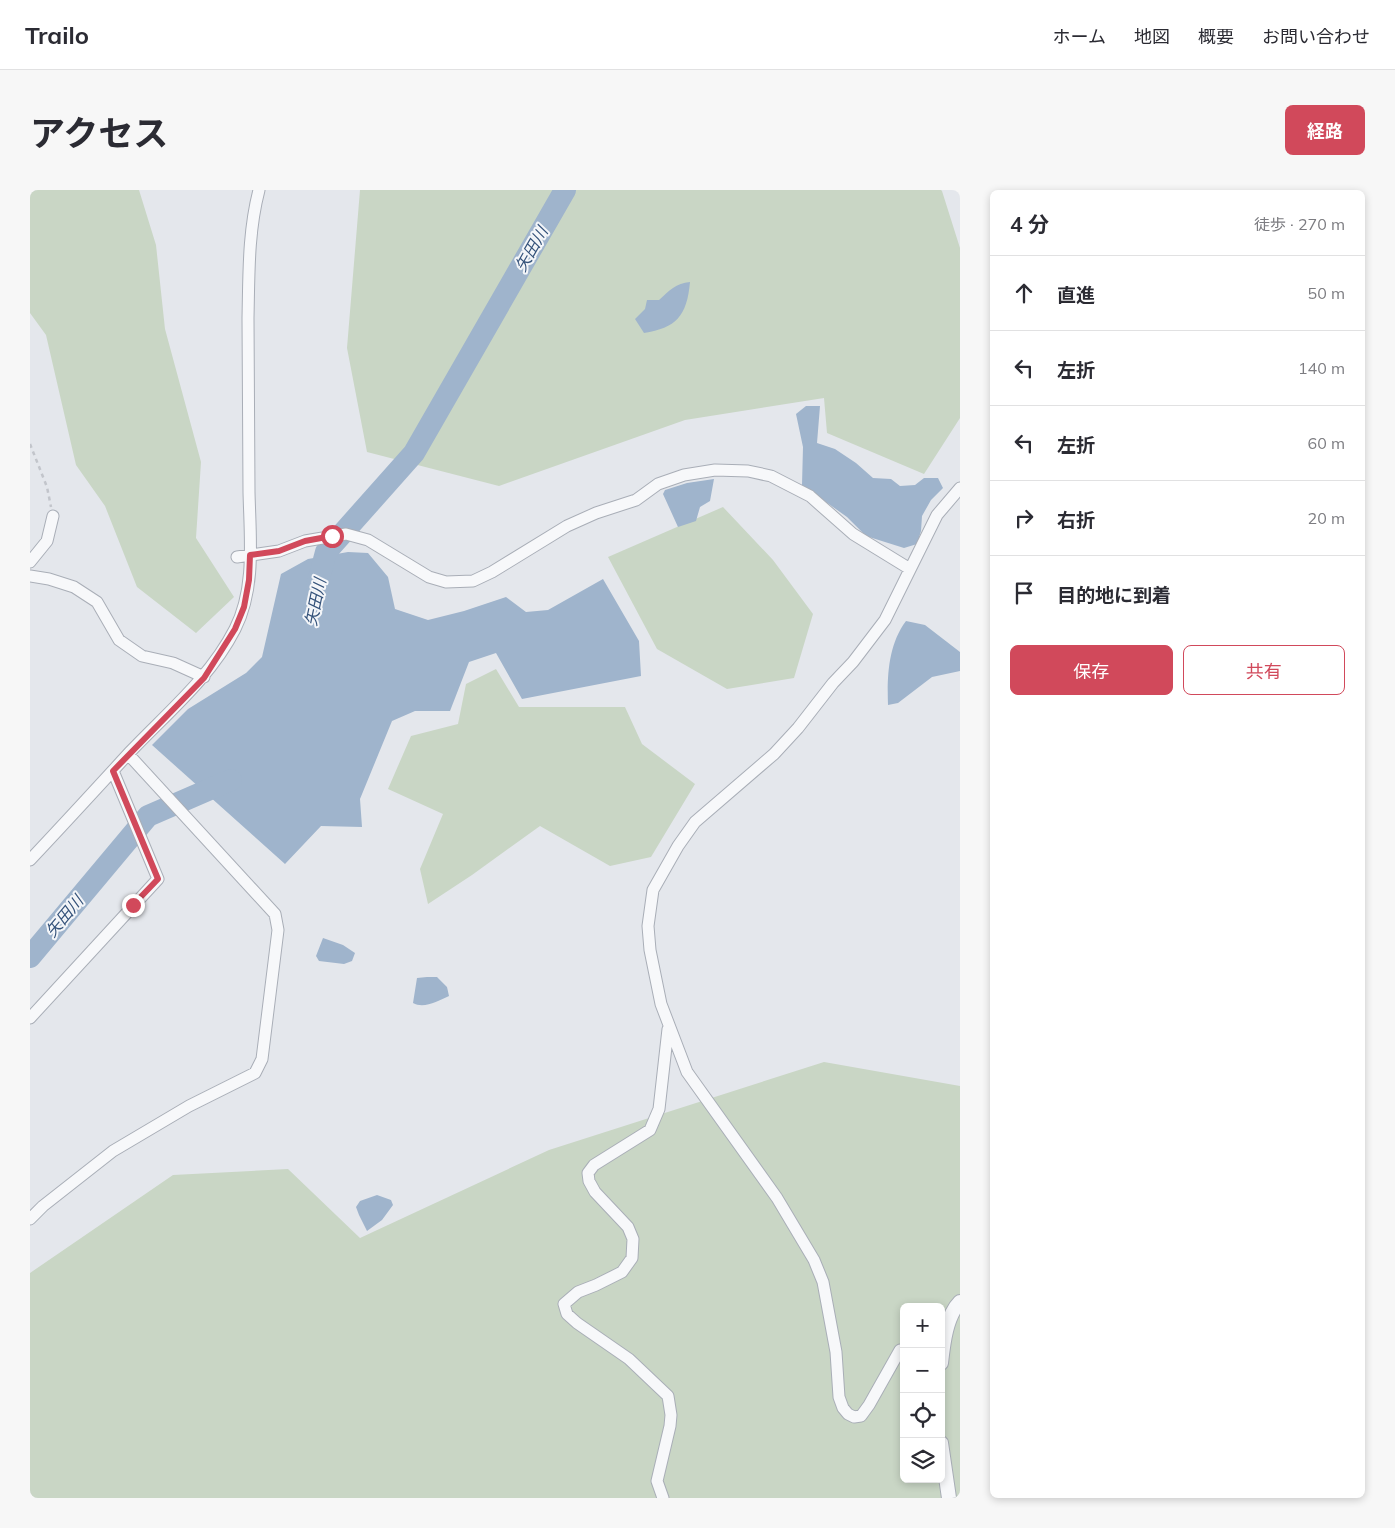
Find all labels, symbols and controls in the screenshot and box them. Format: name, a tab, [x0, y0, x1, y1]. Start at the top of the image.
text: Trailo	[25, 20, 89, 50]
text: ホーム	[1053, 25, 1106, 48]
text: 地図	[1134, 25, 1170, 48]
text: 概要	[1198, 25, 1234, 48]
text: お問い合わせ	[1262, 25, 1370, 48]
button: 経路	[1285, 105, 1365, 155]
text: アクセス	[30, 111, 168, 155]
text: 4 分	[1010, 211, 1049, 237]
text: 徒歩 · 270 m	[1254, 214, 1345, 234]
water label: 矢田川	[510, 221, 553, 275]
icon: ahead	[1010, 279, 1038, 307]
text: 直進	[1057, 283, 1095, 307]
text: 50 m	[1308, 283, 1345, 303]
icon: left	[1010, 354, 1038, 382]
text: 左折	[1057, 358, 1095, 382]
text: 140 m	[1298, 358, 1345, 378]
icon: left	[1010, 429, 1038, 457]
text: 左折	[1057, 433, 1095, 457]
text: 60 m	[1308, 433, 1345, 453]
icon: right	[1010, 504, 1038, 532]
text: 右折	[1057, 508, 1095, 532]
text: 20 m	[1308, 508, 1345, 528]
route start	[321, 525, 344, 548]
water label: 矢田川	[300, 574, 330, 628]
icon: arrive	[1010, 579, 1038, 607]
text: 目的地に到着	[1057, 583, 1171, 607]
button: 保存	[1010, 645, 1173, 695]
button: 共有	[1183, 645, 1345, 695]
water label: 矢田川	[41, 890, 88, 941]
route end	[122, 894, 145, 917]
map controls	[900, 1303, 945, 1483]
button: +	[900, 1303, 945, 1348]
button: −	[900, 1348, 945, 1393]
button: locate	[900, 1393, 945, 1438]
button: layers	[900, 1438, 945, 1483]

